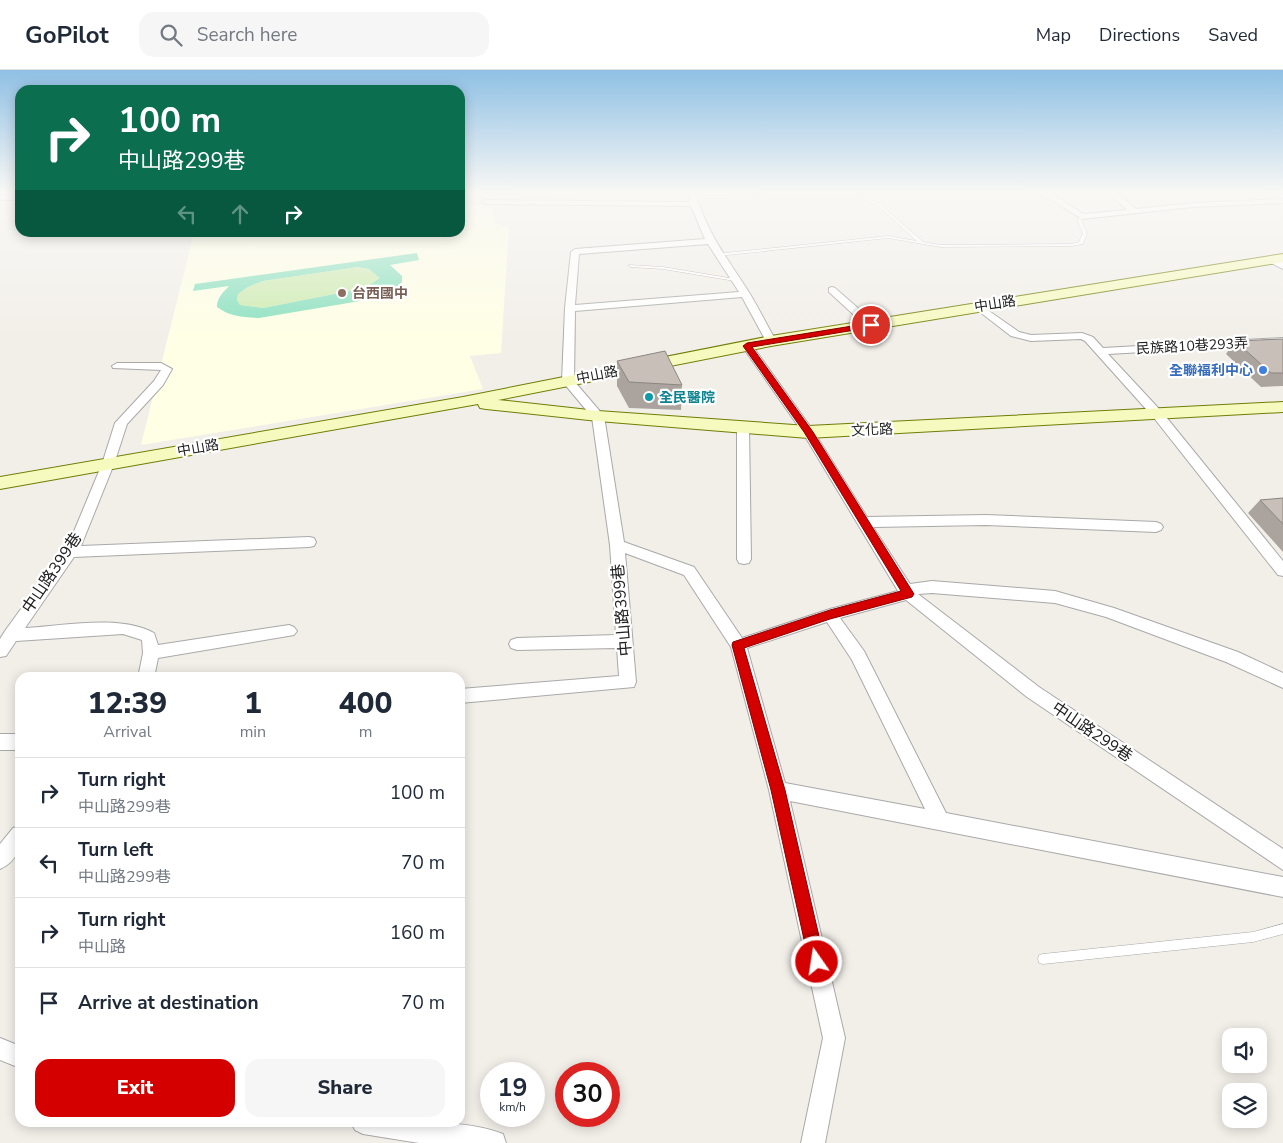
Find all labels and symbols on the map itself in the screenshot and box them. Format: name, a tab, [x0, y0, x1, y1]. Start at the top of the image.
place label: 台西國中	[352, 284, 408, 303]
marker: 台西國中	[336, 287, 348, 299]
street label: 中山路	[973, 291, 1017, 317]
pin	[850, 304, 892, 346]
street label: 民族路10巷293弄	[1136, 334, 1248, 358]
place label: 全聯福利中心	[1169, 361, 1253, 380]
street label: 中山路	[575, 362, 619, 388]
marker: 全聯福利中心	[1257, 364, 1269, 376]
place label: 全民醫院	[659, 388, 715, 407]
marker: 全民醫院	[643, 391, 655, 403]
street label: 文化路	[851, 419, 893, 441]
street label: 中山路	[176, 435, 220, 461]
street label: 中山路399巷	[17, 528, 87, 618]
street label: 中山路399巷	[607, 563, 637, 657]
street label: 中山路299巷	[1047, 697, 1137, 767]
position arrow	[790, 935, 842, 987]
speed limit sign: 30	[555, 1062, 620, 1127]

